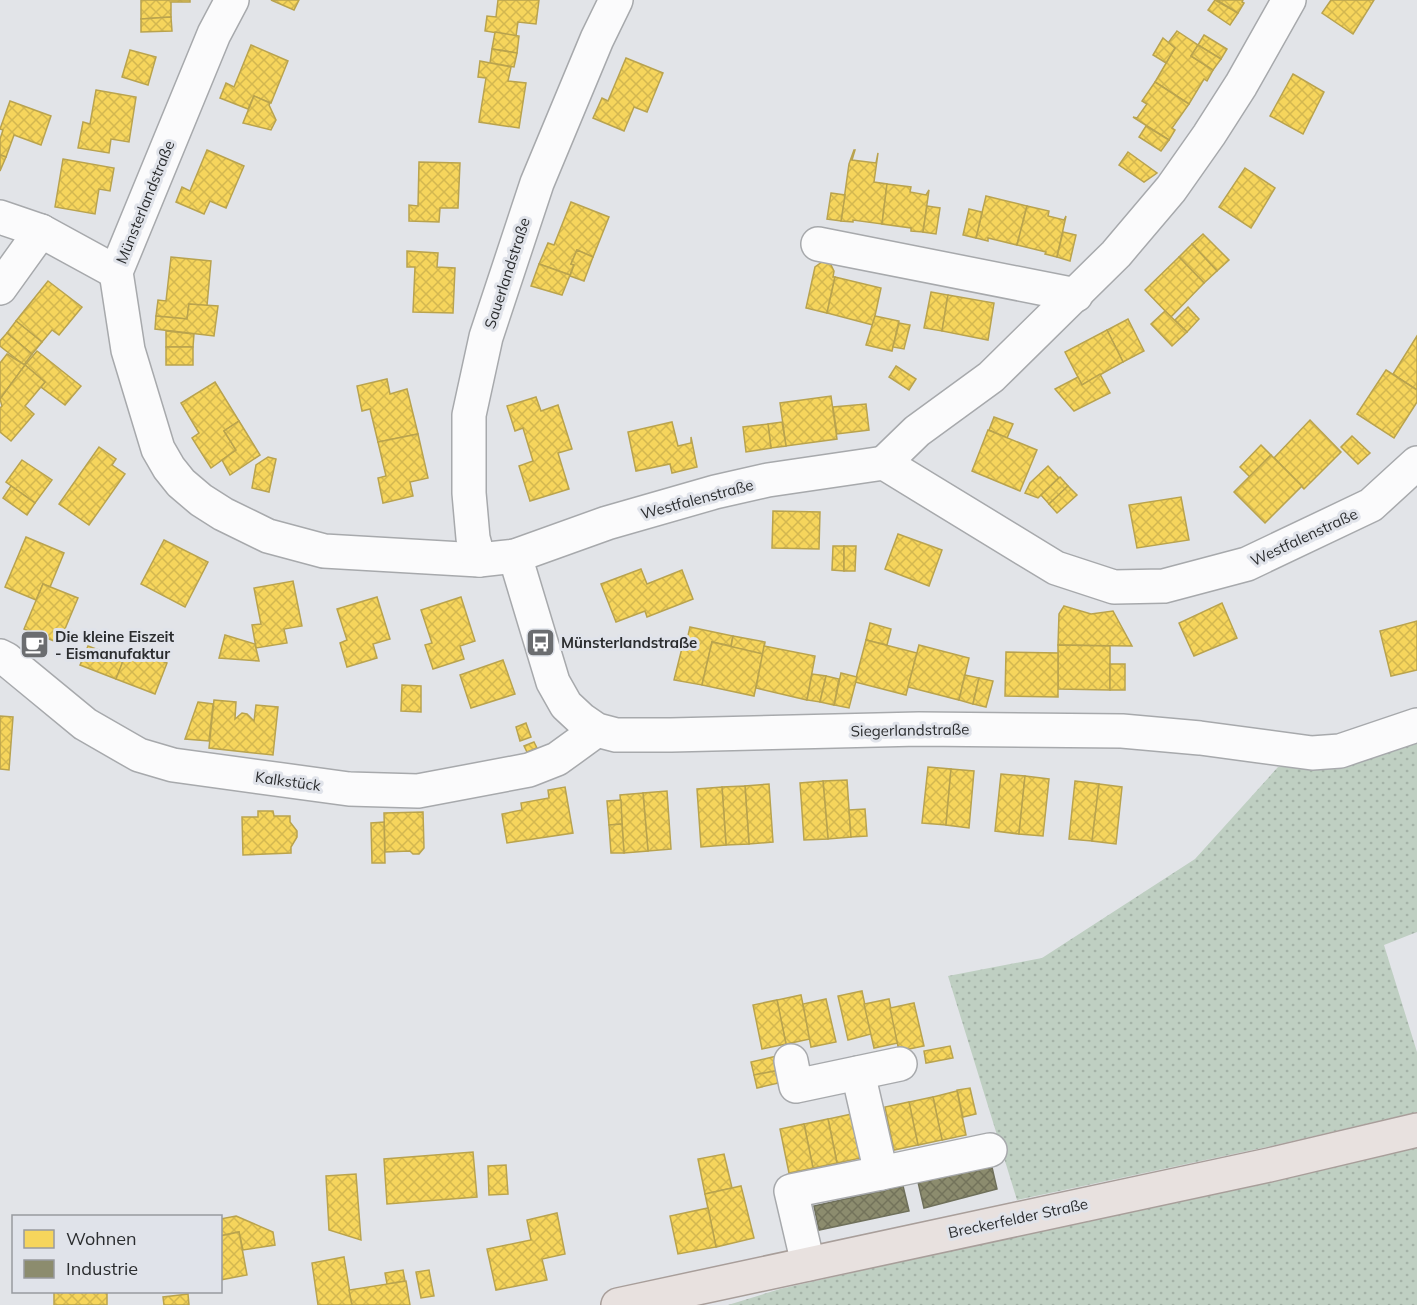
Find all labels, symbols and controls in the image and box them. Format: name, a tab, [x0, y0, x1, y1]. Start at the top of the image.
street label: Münsterlandstraße	[112, 137, 178, 267]
street label: Sauerlandstraße	[480, 215, 534, 331]
street label: Westfalenstraße	[639, 475, 755, 523]
street label: Westfalenstraße	[1248, 504, 1360, 570]
bus stop icon: Münsterlandstraße	[524, 626, 556, 658]
place label: Die kleine Eiszeit - Eismanufaktur	[55, 627, 175, 663]
cafe icon: Die kleine Eiszeit - Eismanufaktur	[18, 629, 50, 661]
place label: Münsterlandstraße	[561, 633, 697, 652]
street label: Siegerlandstraße	[850, 719, 970, 741]
street label: Kalkstück	[254, 767, 322, 795]
street label: Breckerfelder Straße	[946, 1194, 1090, 1242]
legend	[12, 1215, 222, 1293]
text: Wohnen	[66, 1227, 137, 1250]
text: Industrie	[66, 1257, 138, 1280]

